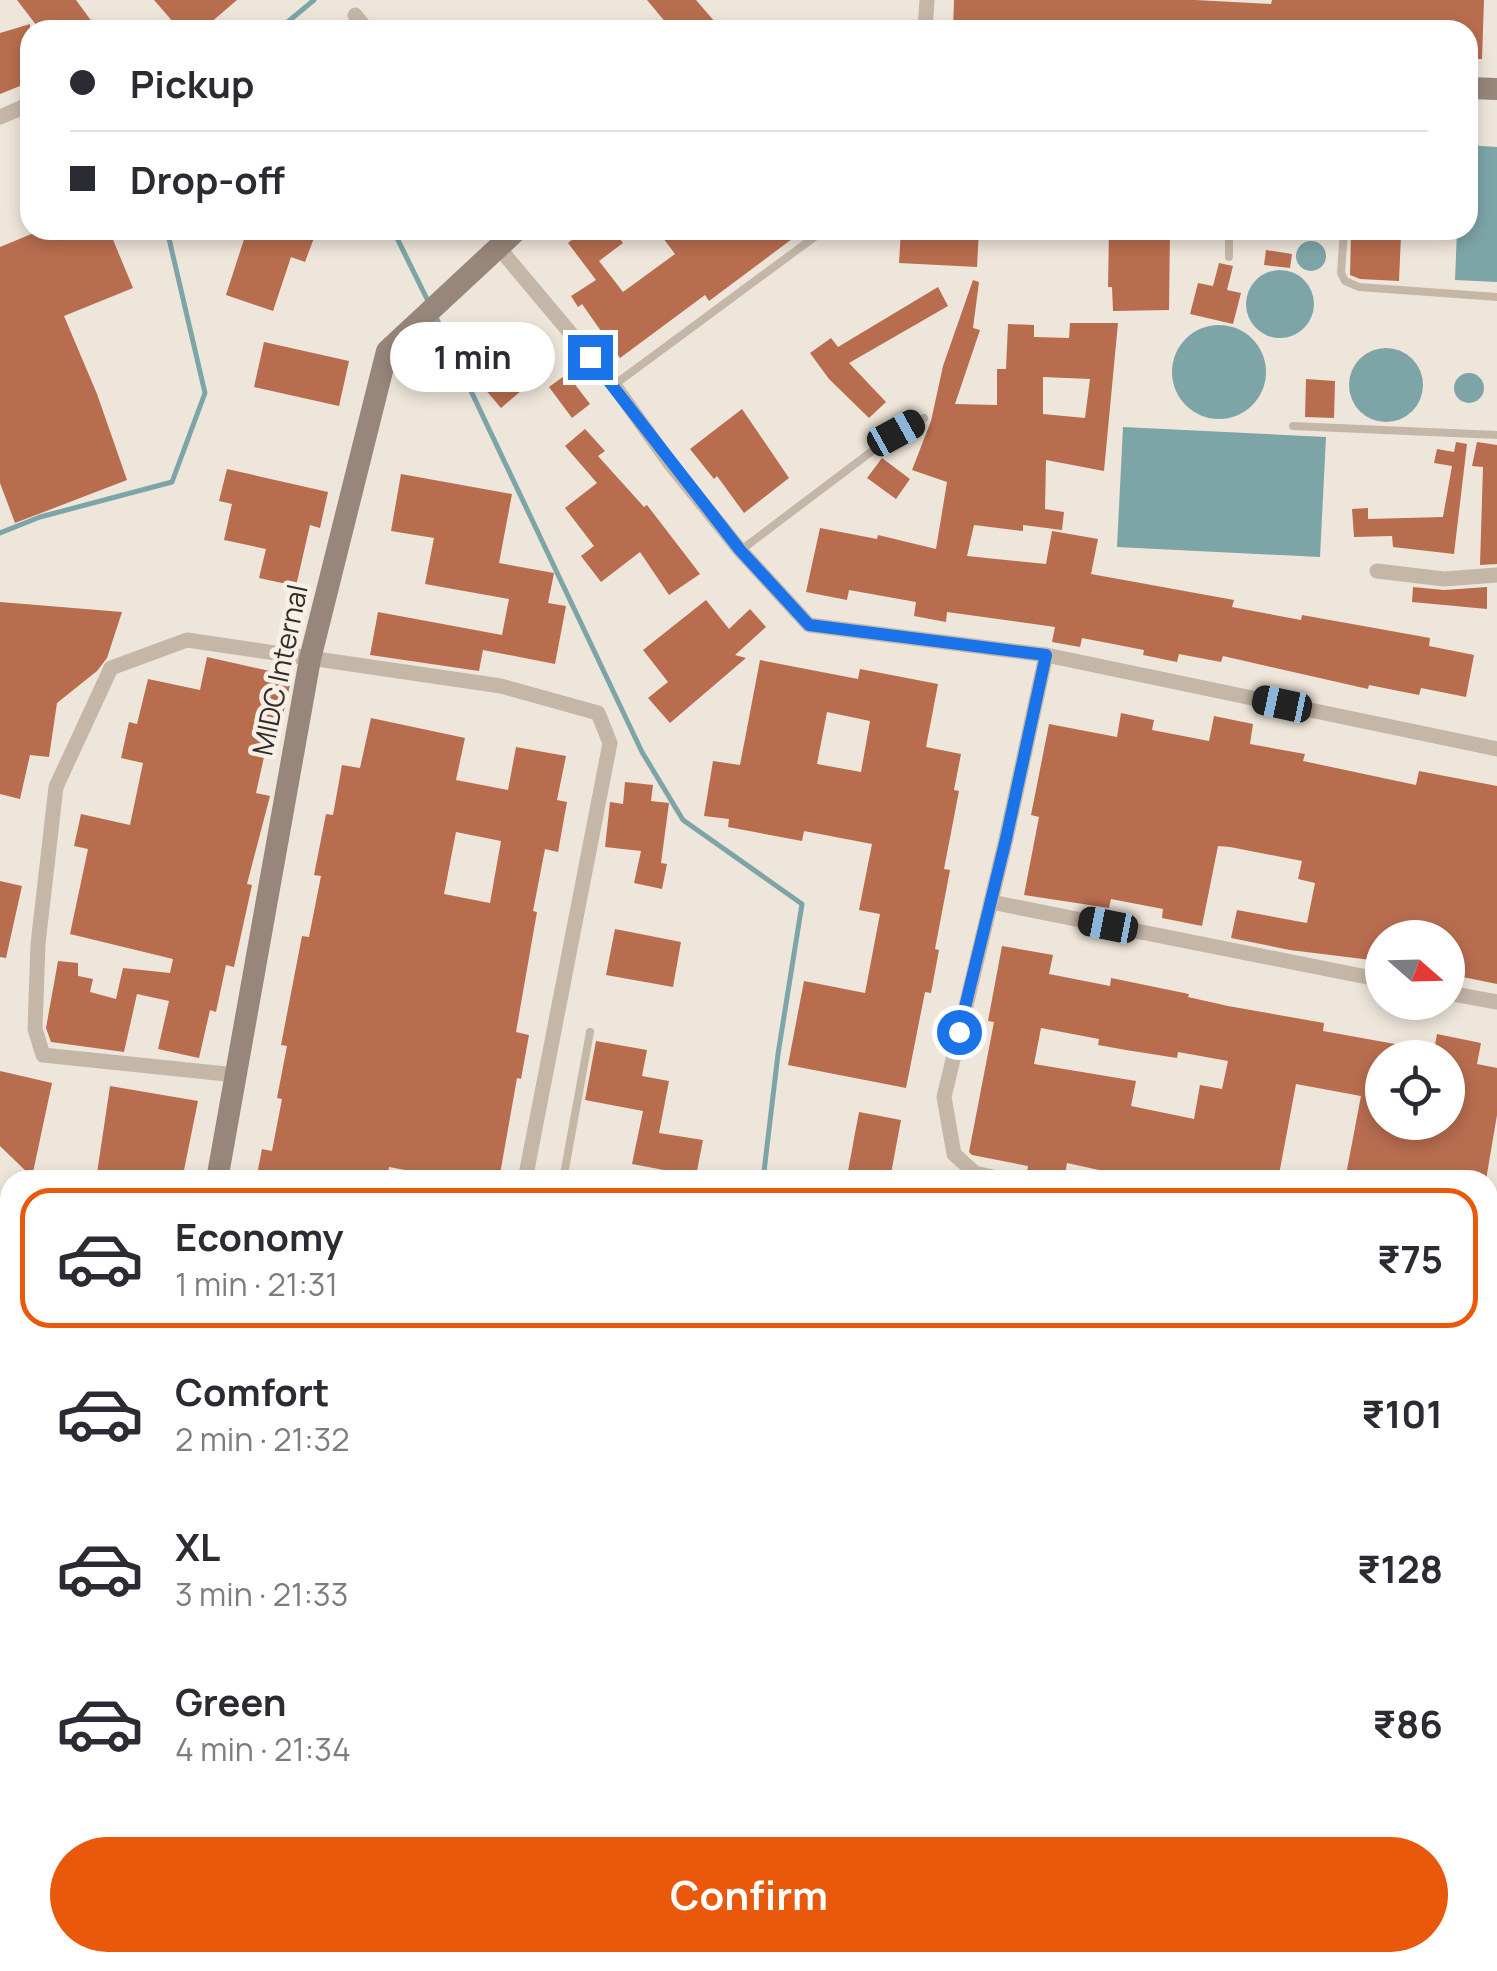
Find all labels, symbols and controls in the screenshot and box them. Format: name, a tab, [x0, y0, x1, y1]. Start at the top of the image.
text: Pickup	[130, 57, 254, 109]
text: Drop-off	[130, 153, 285, 205]
callout: 1 min	[390, 322, 555, 392]
text: 1 min	[433, 335, 512, 379]
route end	[568, 335, 613, 380]
car	[862, 405, 930, 461]
street label: MIDC Internal	[242, 581, 316, 759]
car	[1250, 683, 1314, 725]
car	[1076, 905, 1140, 945]
north arrow	[1365, 920, 1465, 1020]
map controls	[1365, 920, 1465, 1140]
route start	[937, 1010, 982, 1055]
button: locate	[1365, 1040, 1465, 1140]
text: Economy	[175, 1210, 344, 1262]
icon: car	[55, 1213, 145, 1303]
text: ₹75	[1377, 1232, 1443, 1284]
text: 1 min · 21:31	[175, 1262, 338, 1306]
text: Comfort	[175, 1365, 329, 1417]
icon: car	[55, 1368, 145, 1458]
text: ₹101	[1361, 1387, 1443, 1439]
text: 2 min · 21:32	[175, 1417, 350, 1461]
text: XL	[175, 1520, 220, 1572]
icon: car	[55, 1523, 145, 1613]
text: ₹128	[1357, 1542, 1443, 1594]
text: 3 min · 21:33	[175, 1572, 348, 1616]
text: Green	[175, 1675, 287, 1727]
icon: car	[55, 1678, 145, 1768]
text: ₹86	[1373, 1697, 1443, 1749]
text: 4 min · 21:34	[175, 1727, 351, 1771]
button: Confirm	[50, 1837, 1448, 1952]

